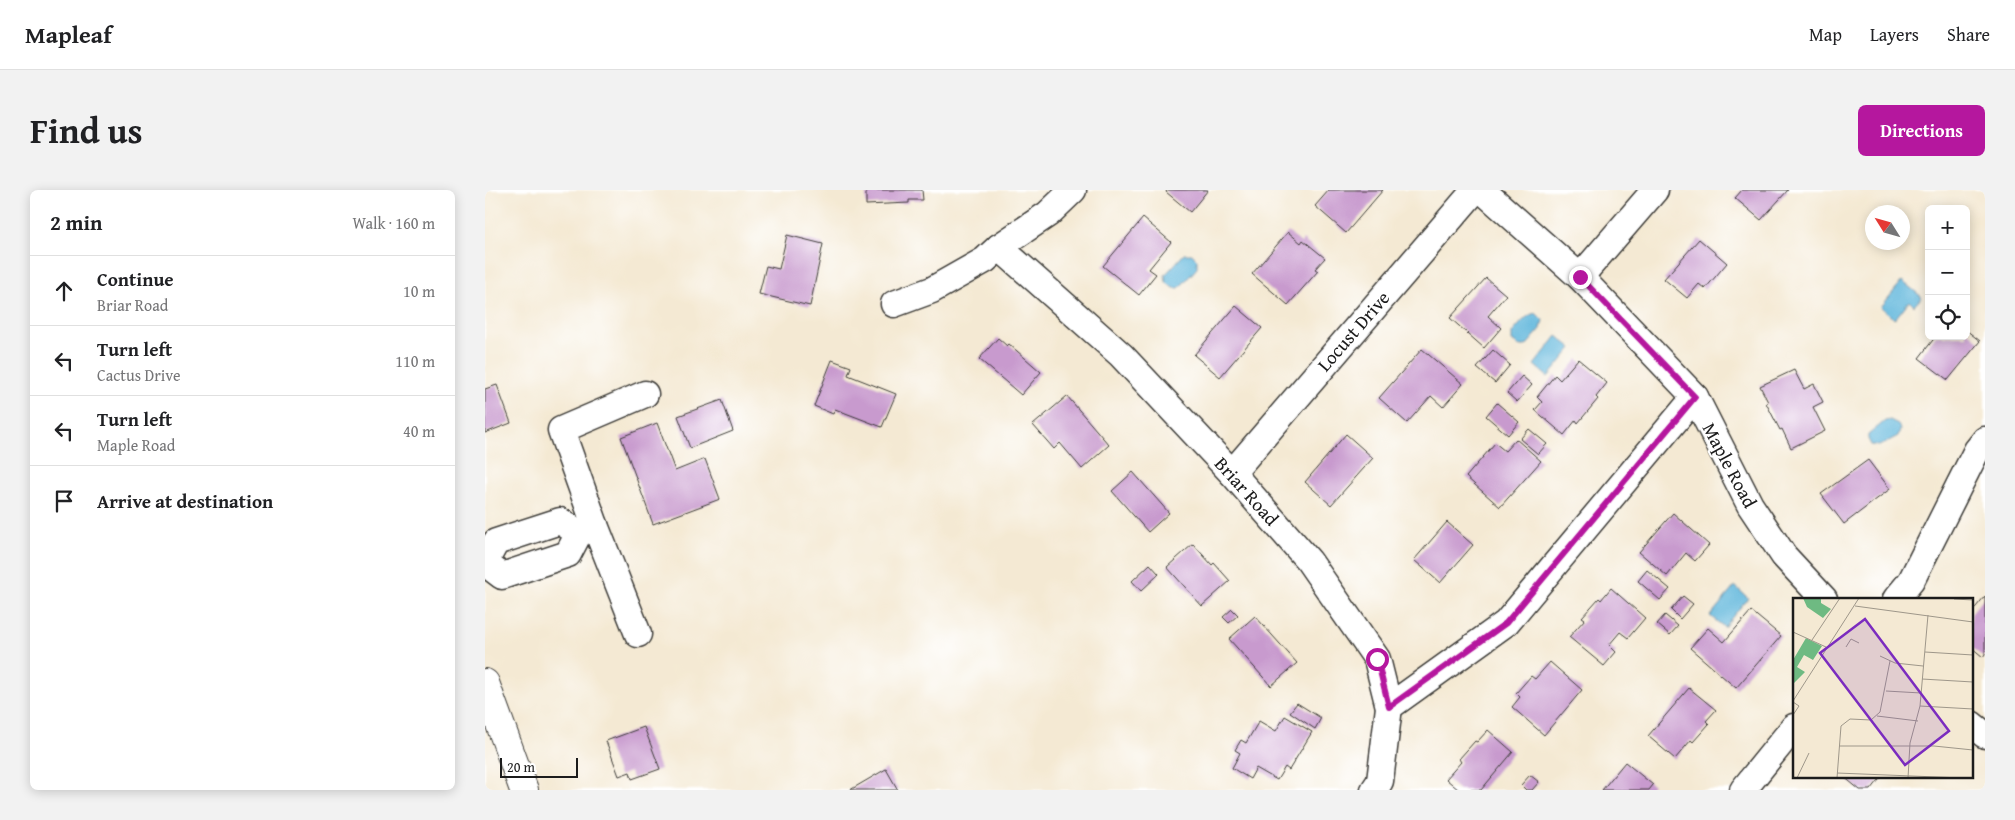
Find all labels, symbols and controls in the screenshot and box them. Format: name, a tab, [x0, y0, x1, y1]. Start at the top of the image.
text: Mapleaf	[25, 17, 112, 52]
text: Map	[1809, 21, 1842, 48]
text: Layers	[1870, 21, 1919, 48]
text: Share	[1947, 21, 1990, 48]
text: Find us	[30, 105, 143, 156]
button: Directions	[1858, 105, 1985, 156]
north arrow	[1865, 205, 1910, 250]
map controls	[1925, 205, 1970, 340]
button: +	[1925, 205, 1970, 250]
text: 2 min	[50, 207, 102, 238]
text: Walk · 160 m	[352, 211, 435, 235]
button: −	[1925, 250, 1970, 295]
text: Continue	[97, 265, 174, 293]
route end	[1569, 266, 1592, 289]
icon: ahead	[50, 277, 78, 305]
text: 10 m	[403, 279, 435, 303]
street label: Locust Drive	[1310, 285, 1396, 377]
text: Briar Road	[97, 293, 168, 317]
button: locate	[1925, 295, 1970, 340]
text: Turn left	[97, 335, 172, 363]
icon: left	[50, 347, 78, 375]
text: 110 m	[395, 349, 435, 373]
text: Cactus Drive	[97, 363, 180, 387]
text: Turn left	[97, 405, 172, 433]
icon: left	[50, 417, 78, 445]
street label: Maple Road	[1696, 417, 1765, 513]
text: 40 m	[403, 419, 435, 443]
text: Maple Road	[97, 433, 175, 457]
street label: Briar Road	[1208, 450, 1286, 532]
icon: arrive	[50, 487, 78, 515]
text: Arrive at destination	[97, 487, 273, 515]
inset map	[1793, 598, 1973, 778]
route start	[1366, 648, 1389, 671]
scale bar	[500, 755, 577, 778]
text: 20 m	[507, 757, 535, 777]

